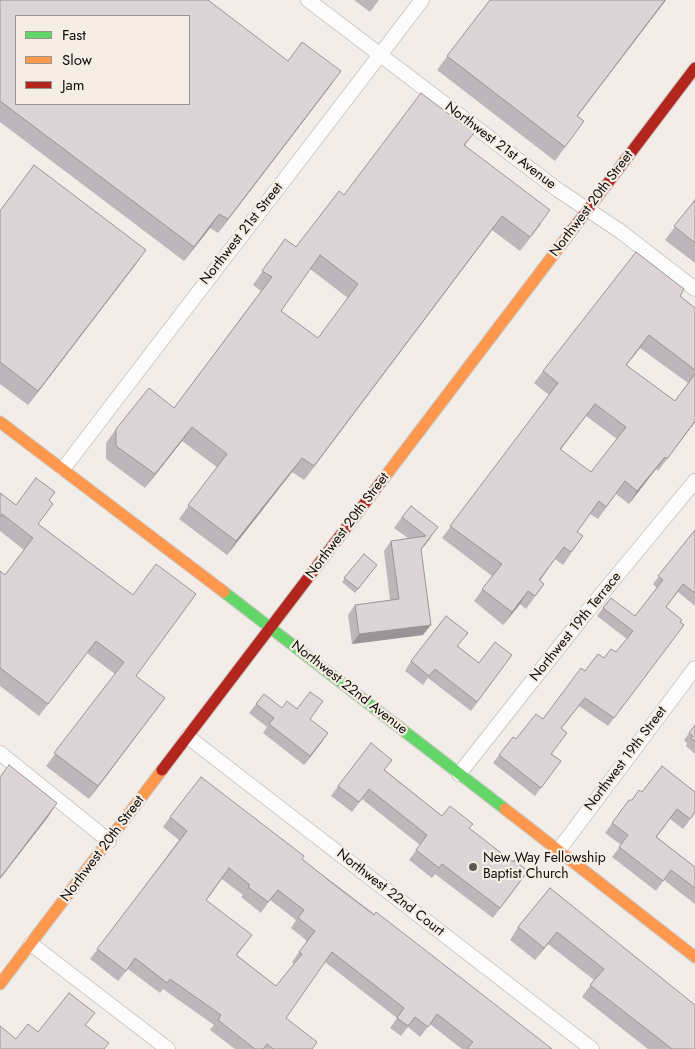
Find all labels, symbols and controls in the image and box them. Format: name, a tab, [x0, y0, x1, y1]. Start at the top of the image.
legend	[15, 15, 190, 105]
text: Fast	[62, 24, 86, 46]
text: Slow	[62, 49, 92, 71]
text: Jam	[62, 74, 85, 96]
street label: Northwest 21st Avenue	[441, 99, 559, 193]
street label: Northwest 20th Street	[547, 148, 637, 260]
street label: Northwest 21st Street	[197, 180, 287, 288]
street label: Northwest 20th Street	[303, 470, 393, 582]
street label: Northwest 19th Terrace	[527, 569, 625, 685]
street label: Northwest 22nd Avenue	[288, 637, 410, 739]
street label: Northwest 19th Street	[581, 703, 671, 815]
street label: Northwest 20th Street	[58, 793, 148, 905]
street label: Northwest 22nd Court	[333, 846, 447, 940]
place label: New Way Fellowship Baptist Church	[483, 851, 606, 884]
marker: New Way Fellowship Baptist Church	[467, 861, 479, 873]

